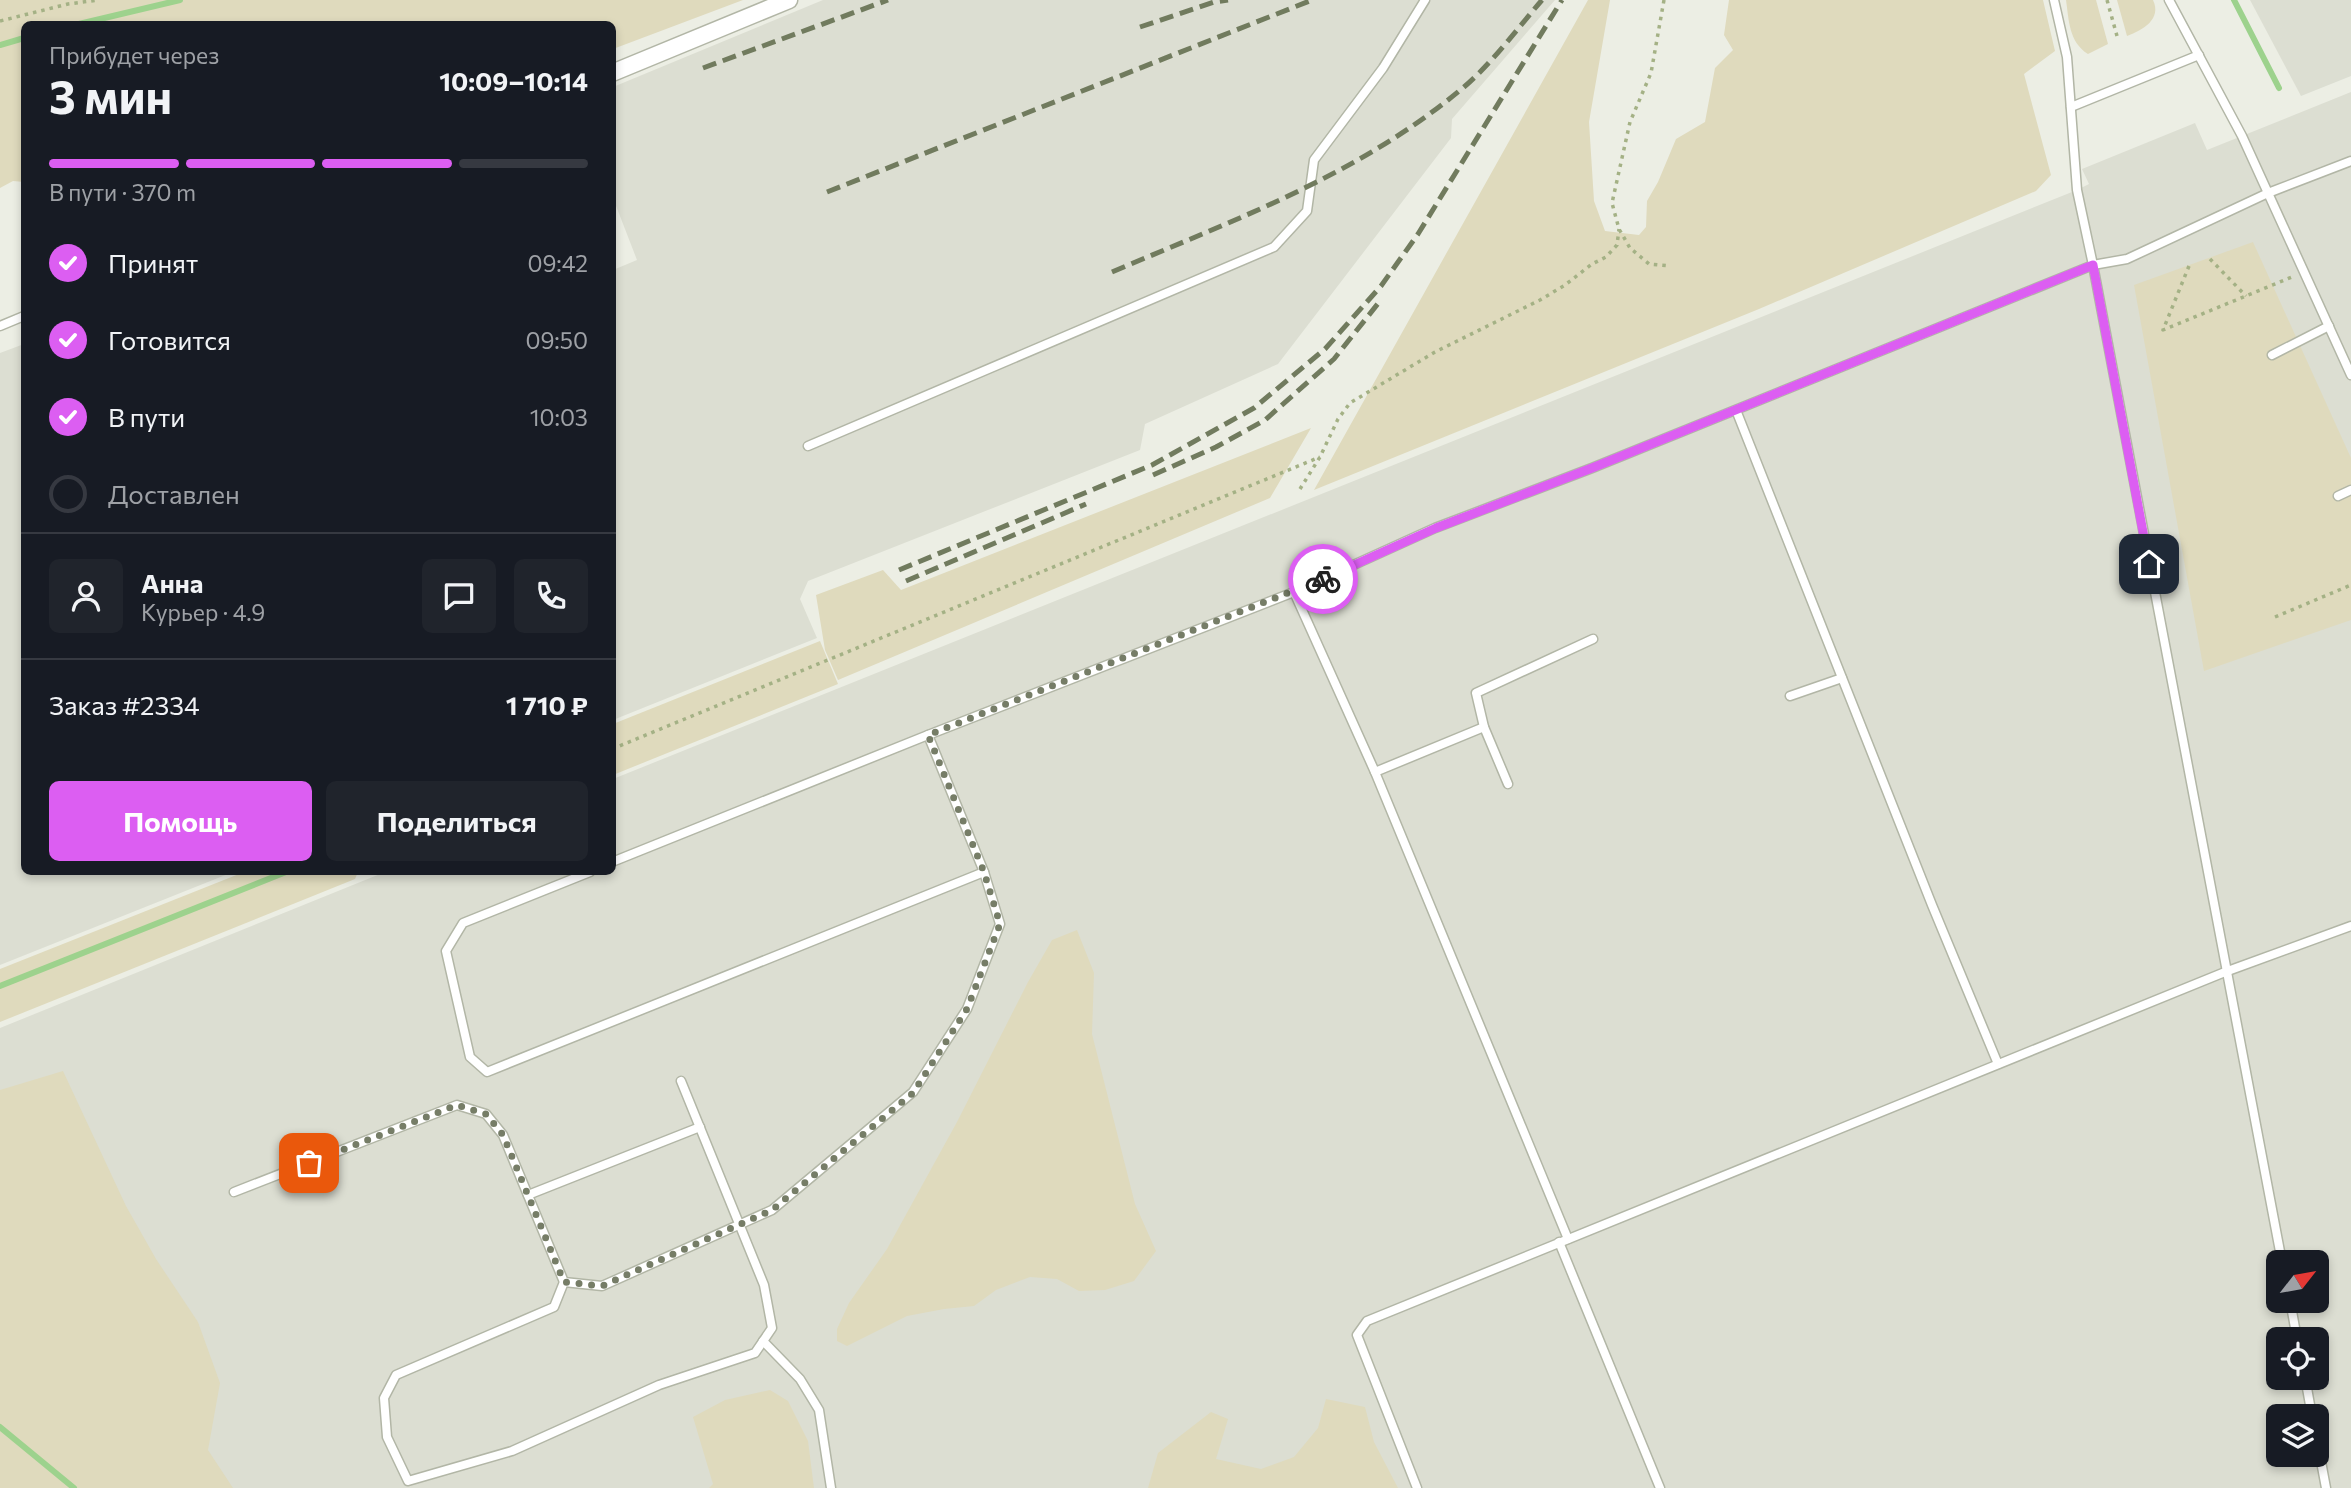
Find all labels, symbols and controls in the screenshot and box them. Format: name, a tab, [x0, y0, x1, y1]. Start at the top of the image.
text: Прибудет через	[49, 41, 219, 69]
text: 10:09–10:14	[439, 65, 588, 96]
text: 3 мин	[49, 67, 172, 123]
text: В пути · 370 m	[49, 178, 196, 206]
icon: check	[49, 244, 87, 282]
text: Принят	[108, 247, 198, 278]
text: 09:42	[527, 249, 588, 277]
icon: check	[49, 321, 87, 359]
text: Готовится	[108, 324, 231, 355]
text: 09:50	[525, 326, 588, 354]
icon: check	[49, 398, 87, 436]
text: В пути	[108, 401, 185, 432]
text: 10:03	[530, 403, 588, 431]
text: Доставлен	[108, 478, 240, 509]
pin	[2119, 534, 2179, 594]
courier	[1288, 544, 1358, 614]
icon: home	[2130, 545, 2168, 583]
button: person	[49, 559, 123, 633]
button: chat	[422, 559, 496, 633]
button: phone	[514, 559, 588, 633]
icon: bike	[1304, 560, 1342, 598]
text: Анна	[141, 567, 203, 598]
text: Курьер · 4.9	[141, 598, 265, 626]
text: Заказ #2334	[49, 689, 200, 720]
text: 1 710 ₽	[506, 689, 588, 720]
button: Помощь	[49, 781, 312, 861]
button: Поделиться	[326, 781, 588, 861]
pin	[279, 1133, 339, 1193]
icon: bag	[290, 1144, 328, 1182]
north arrow	[2266, 1250, 2329, 1312]
map controls	[2266, 1250, 2329, 1467]
button: locate	[2266, 1327, 2329, 1390]
button: layers	[2266, 1404, 2329, 1467]

